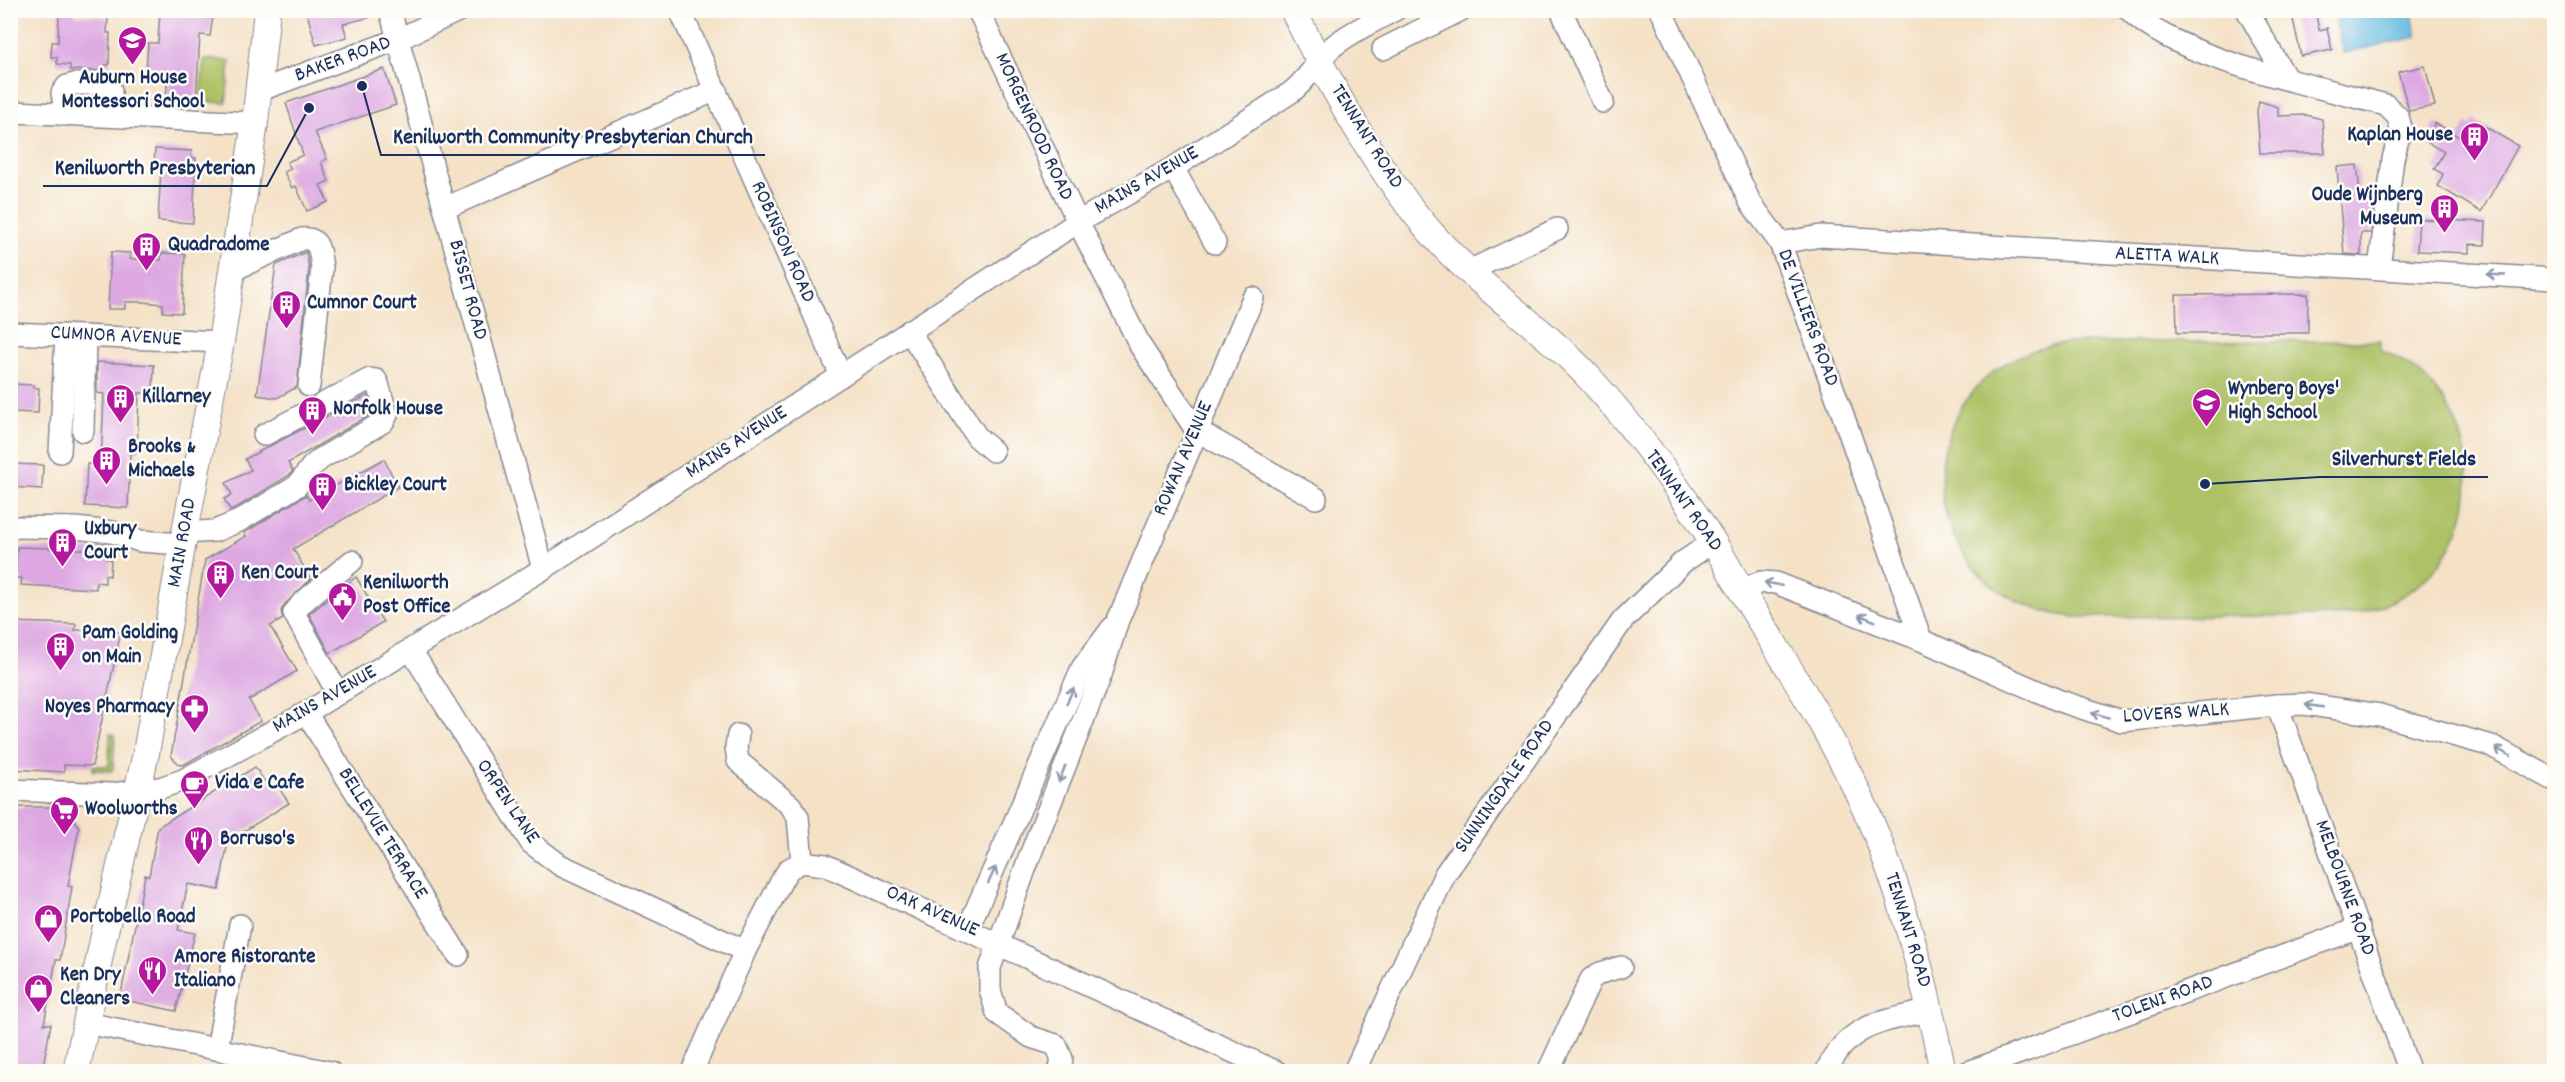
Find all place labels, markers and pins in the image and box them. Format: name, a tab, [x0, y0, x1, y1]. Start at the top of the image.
school or university icon: Auburn House Montessori School	[117, 24, 149, 66]
place label: Auburn House Montessori School	[62, 64, 205, 118]
callout: Kenilworth Community Presbyterian Church	[381, 115, 765, 155]
building icon: Kaplan House	[2458, 120, 2490, 162]
place label: Kaplan House	[2347, 121, 2453, 151]
callout: Kenilworth Presbyterian	[43, 146, 267, 186]
place label: Oude Wijnberg Museum	[2312, 181, 2423, 235]
building icon: Oude Wijnberg Museum	[2428, 192, 2460, 234]
building icon: Quadradome	[131, 230, 163, 272]
place label: Quadradome	[168, 231, 270, 261]
building icon: Cumnor Court	[270, 288, 302, 330]
place label: Cumnor Court	[307, 289, 417, 319]
place label: Wynberg Boys' High School	[2228, 375, 2339, 429]
building icon: Killarney	[105, 382, 137, 424]
place label: Killarney	[142, 383, 212, 413]
school or university icon: Wynberg Boys' High School	[2191, 386, 2223, 428]
building icon: Norfolk House	[296, 394, 328, 436]
place label: Norfolk House	[333, 395, 443, 425]
place label: Brooks & Michaels	[128, 433, 196, 487]
callout: Silverhurst Fields	[2320, 437, 2488, 477]
building icon: Brooks & Michaels	[91, 444, 123, 486]
building icon: Bickley Court	[307, 470, 339, 512]
place label: Bickley Court	[344, 471, 447, 501]
place label: Uxbury Court	[84, 515, 138, 569]
building icon: Uxbury Court	[47, 526, 79, 568]
building icon: Ken Court	[204, 558, 236, 600]
place label: Ken Court	[241, 559, 319, 589]
place label: Kenilworth Post Office	[363, 569, 451, 623]
public building icon: Kenilworth Post Office	[326, 580, 358, 622]
place label: Pam Golding on Main	[82, 619, 178, 673]
building icon: Pam Golding on Main	[45, 630, 77, 672]
pharmacy icon: Noyes Pharmacy	[179, 692, 211, 734]
place label: Noyes Pharmacy	[45, 693, 175, 723]
cafe icon: Vida e Cafe	[178, 768, 210, 810]
place label: Vida e Cafe	[215, 769, 304, 799]
supermarket icon: Woolworths	[48, 794, 80, 836]
place label: Woolworths	[85, 795, 178, 825]
restaurant icon: Borruso's	[183, 824, 215, 866]
place label: Borruso's	[220, 825, 295, 855]
shop icon: Portobello Road	[33, 902, 65, 944]
place label: Portobello Road	[70, 903, 196, 933]
place label: Amore Ristorante Italiano	[174, 943, 315, 997]
restaurant icon: Amore Ristorante Italiano	[137, 954, 169, 996]
place label: Ken Dry Cleaners	[60, 961, 130, 1015]
shop icon: Ken Dry Cleaners	[23, 972, 55, 1014]

